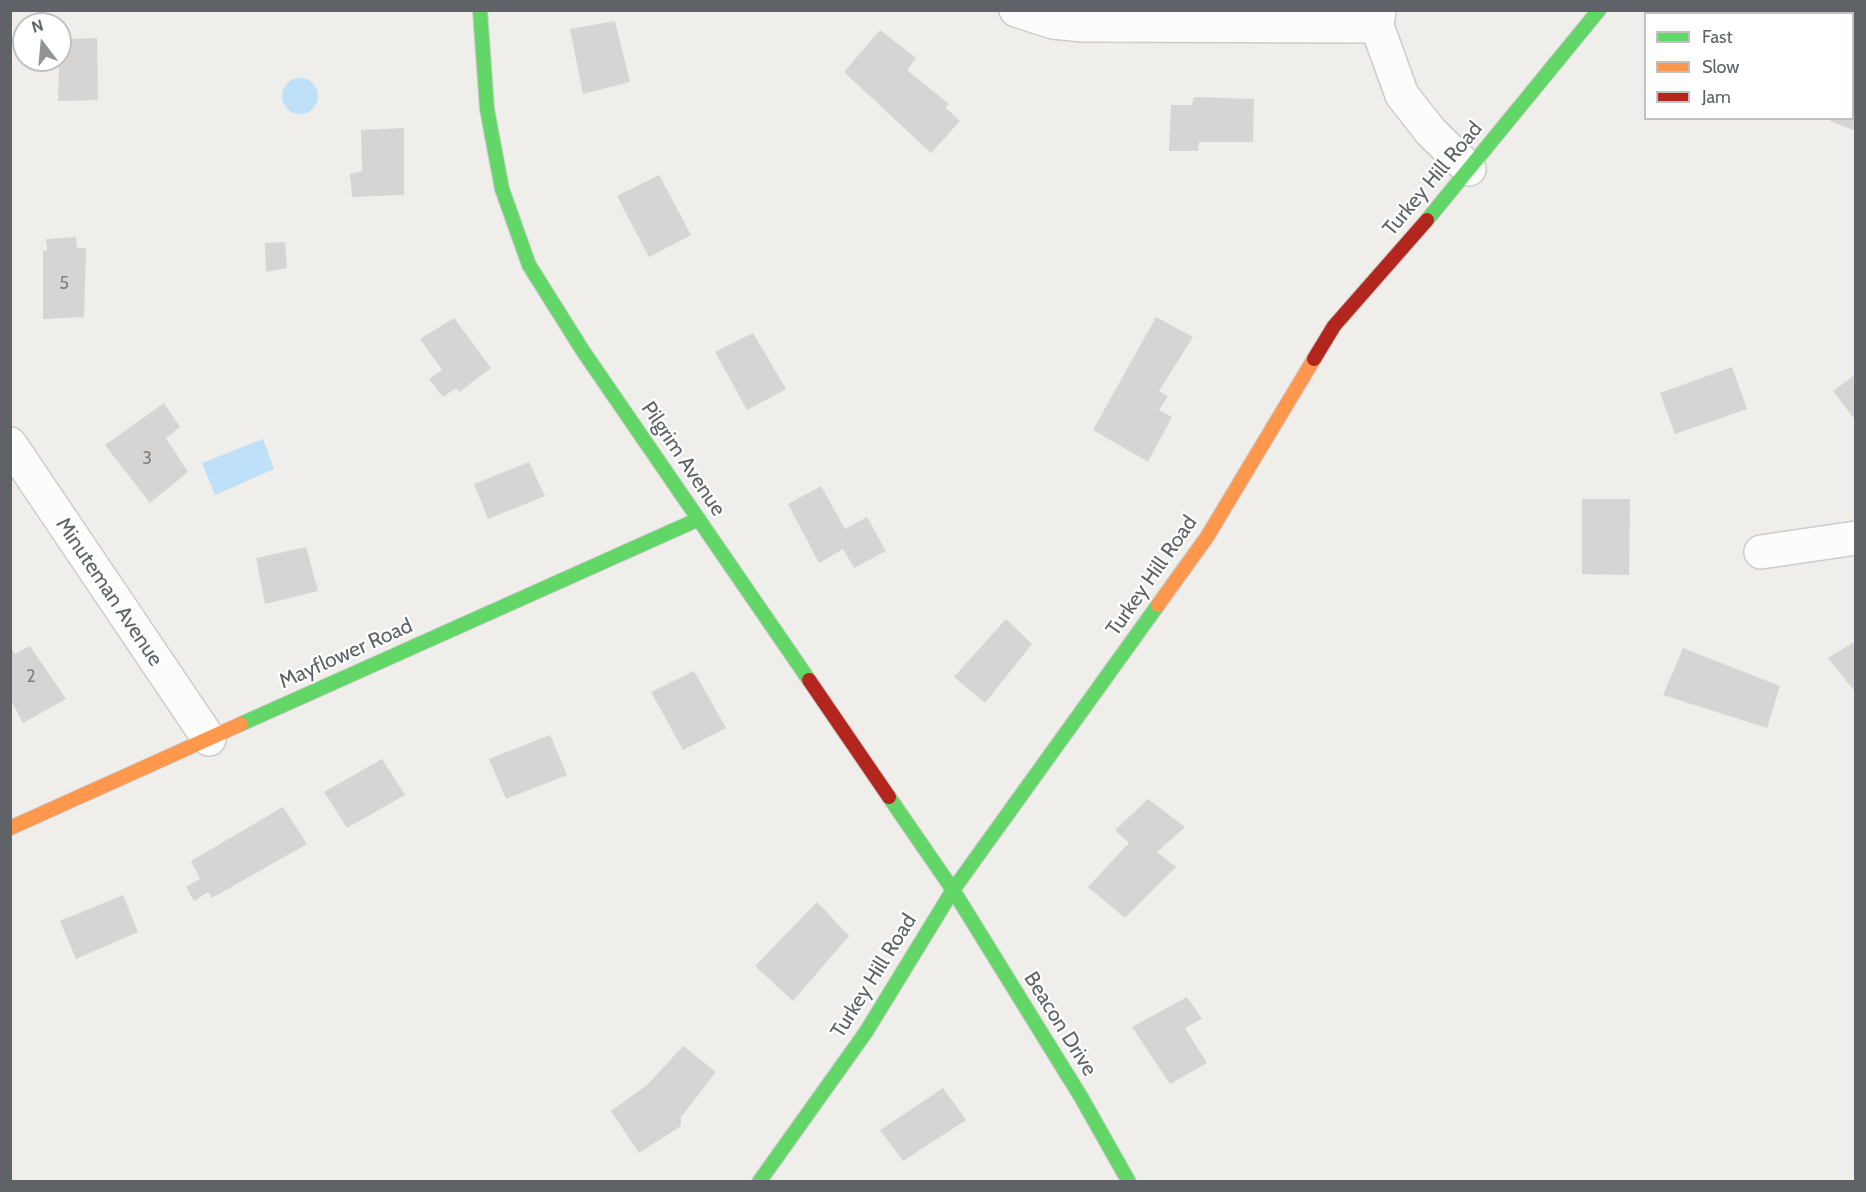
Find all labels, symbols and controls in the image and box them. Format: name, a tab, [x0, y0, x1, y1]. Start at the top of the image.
north arrow	[12, 12, 72, 72]
legend	[1644, 12, 1854, 120]
text: N	[29, 15, 46, 37]
text: Fast	[1702, 26, 1733, 48]
text: Slow	[1702, 56, 1739, 78]
text: Jam	[1702, 86, 1731, 108]
street label: Turkey Hill Road	[1378, 117, 1488, 241]
house number: 5	[59, 273, 69, 295]
street label: Pilgrim Avenue	[635, 397, 731, 521]
house number: 3	[142, 448, 152, 470]
street label: Turkey Hill Road	[1101, 511, 1203, 641]
street label: Minuteman Avenue	[50, 513, 168, 671]
street label: Mayflower Road	[275, 613, 417, 695]
house number: 2	[26, 666, 36, 688]
street label: Turkey Hill Road	[826, 909, 922, 1043]
street label: Beacon Drive	[1018, 967, 1102, 1081]

